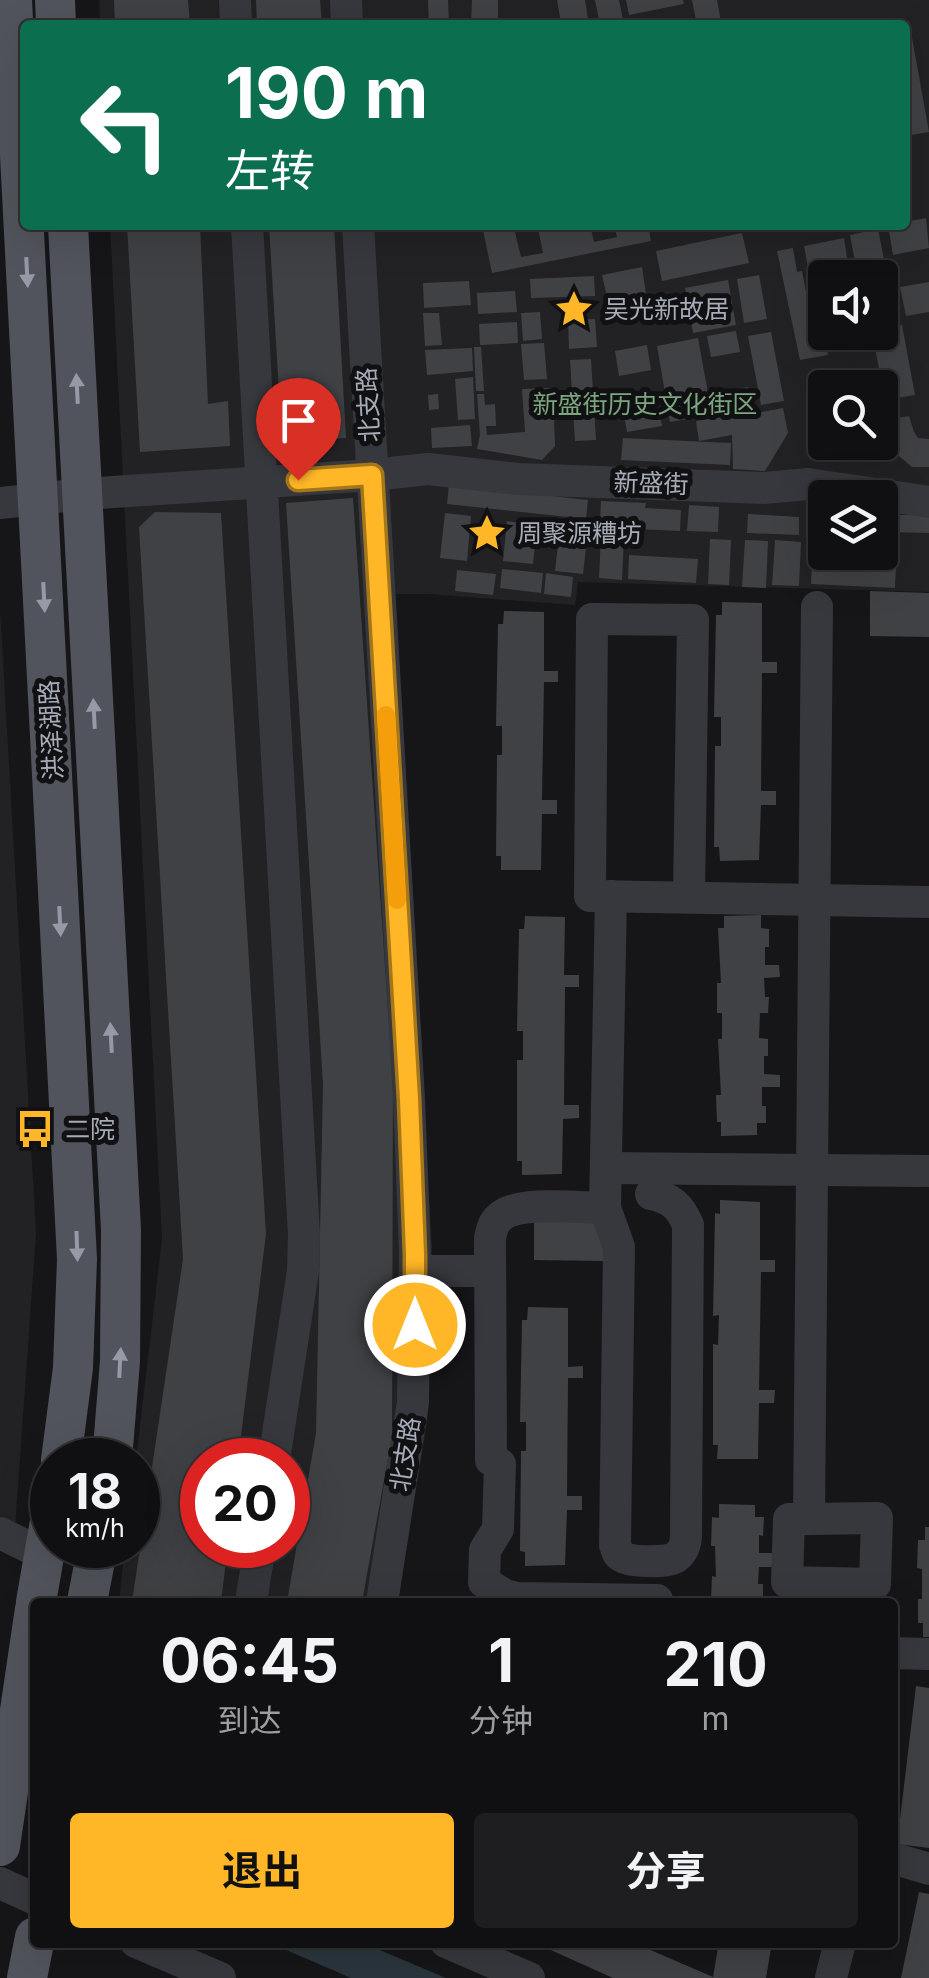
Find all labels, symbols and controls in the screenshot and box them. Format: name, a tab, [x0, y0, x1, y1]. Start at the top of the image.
text: 190 m	[225, 50, 428, 135]
icon: left	[60, 60, 190, 190]
text: 左转	[225, 143, 315, 198]
one-way arrow	[19, 257, 35, 289]
map controls	[808, 260, 898, 570]
button: sound	[808, 260, 898, 350]
place icon: 吴光新故居	[553, 288, 595, 330]
place label: 吴光新故居	[604, 294, 729, 324]
street label: 北支路	[351, 367, 385, 443]
button: search	[808, 370, 898, 460]
one-way arrow	[69, 372, 85, 404]
pin	[256, 378, 341, 481]
park label: 新盛街历史文化街区	[532, 389, 758, 419]
icon: arrive	[271, 393, 326, 448]
street label: 新盛街	[613, 467, 689, 499]
button: layers	[808, 480, 898, 570]
place icon: 周聚源糟坊	[466, 512, 508, 554]
place label: 周聚源糟坊	[517, 518, 642, 548]
one-way arrow	[36, 581, 52, 613]
street label: 洪泽湖路	[33, 679, 69, 781]
one-way arrow	[86, 697, 102, 729]
one-way arrow	[53, 906, 69, 938]
one-way arrow	[103, 1022, 119, 1054]
bus stop icon: 二院	[14, 1108, 56, 1150]
place label: 二院	[65, 1114, 115, 1144]
one-way arrow	[69, 1230, 85, 1262]
position arrow	[363, 1273, 467, 1377]
one-way arrow	[112, 1346, 128, 1378]
street label: 北支路	[384, 1415, 426, 1493]
speed limit sign: 20	[180, 1438, 310, 1568]
text: 18	[68, 1461, 122, 1521]
text: km/h	[65, 1513, 125, 1543]
text: 06:45	[160, 1624, 339, 1696]
text: 1	[488, 1624, 514, 1696]
text: 210	[663, 1628, 768, 1700]
text: m	[702, 1699, 730, 1738]
text: 到达	[218, 1701, 282, 1740]
text: 分钟	[469, 1701, 533, 1740]
button: 退出	[70, 1813, 454, 1928]
button: 分享	[474, 1813, 858, 1928]

